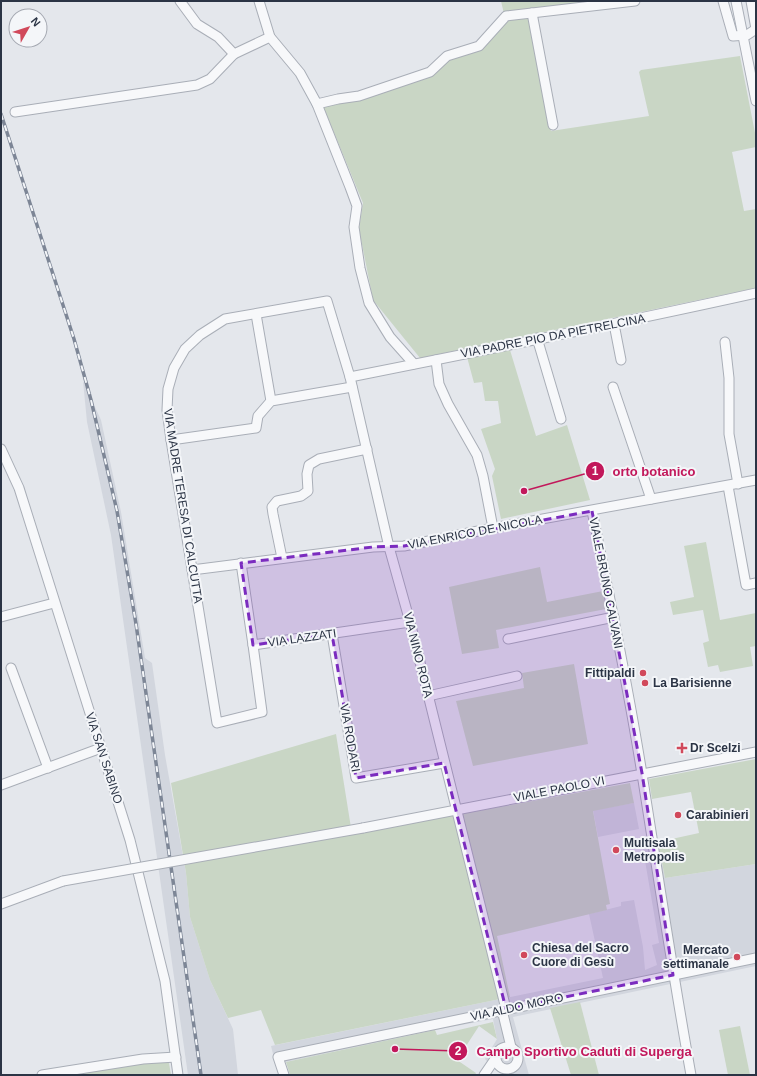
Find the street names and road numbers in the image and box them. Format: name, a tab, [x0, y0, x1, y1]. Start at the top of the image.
street label: VIA PADRE PIO DA PIETRELCINA	[459, 311, 647, 361]
street label: VIA MADRE TERESA DI CALCUTTA	[161, 408, 205, 604]
street label: VIA ENRICO DE NICOLA	[407, 512, 543, 552]
street label: VIALE BRUNO CALVANI	[586, 516, 626, 650]
street label: VIA NINO ROTA	[401, 611, 435, 699]
street label: VIA LAZZATI	[267, 626, 337, 650]
street label: VIA RODARI	[337, 703, 363, 773]
street label: VIA SAN SABINO	[83, 710, 125, 806]
street label: VIALE PAOLO VI	[512, 773, 606, 805]
street label: VIA ALDO MORO	[469, 990, 565, 1024]

